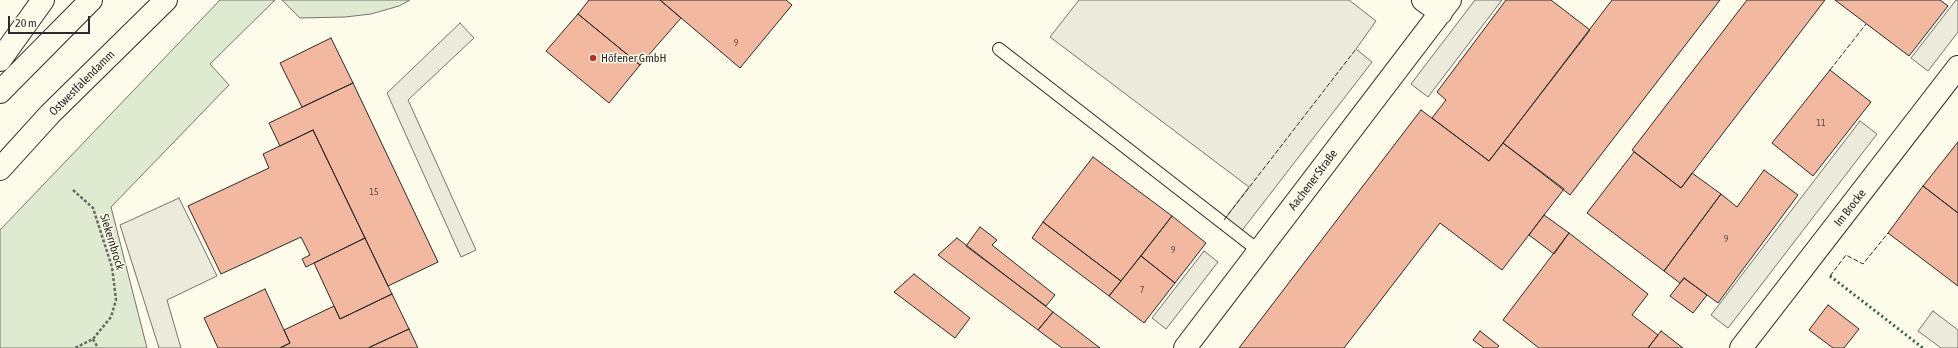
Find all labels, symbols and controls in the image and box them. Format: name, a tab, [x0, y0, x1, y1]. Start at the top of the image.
scale bar	[10, 8, 92, 34]
text: 20 m	[15, 16, 37, 30]
house number: 9	[734, 37, 738, 49]
street label: Ostwestfalendamm	[46, 47, 118, 119]
place label: Höfener GmbH	[601, 51, 666, 65]
marker: Höfener GmbH	[588, 53, 598, 63]
house number: 11	[1816, 117, 1826, 129]
street label: Aachener Straße	[1286, 147, 1340, 213]
house number: 15	[369, 186, 379, 198]
street label: Im Brocke	[1831, 187, 1869, 229]
street label: Siekernbrock	[97, 212, 127, 272]
house number: 9	[1724, 233, 1728, 245]
house number: 9	[1171, 244, 1175, 256]
house number: 7	[1140, 284, 1144, 296]

